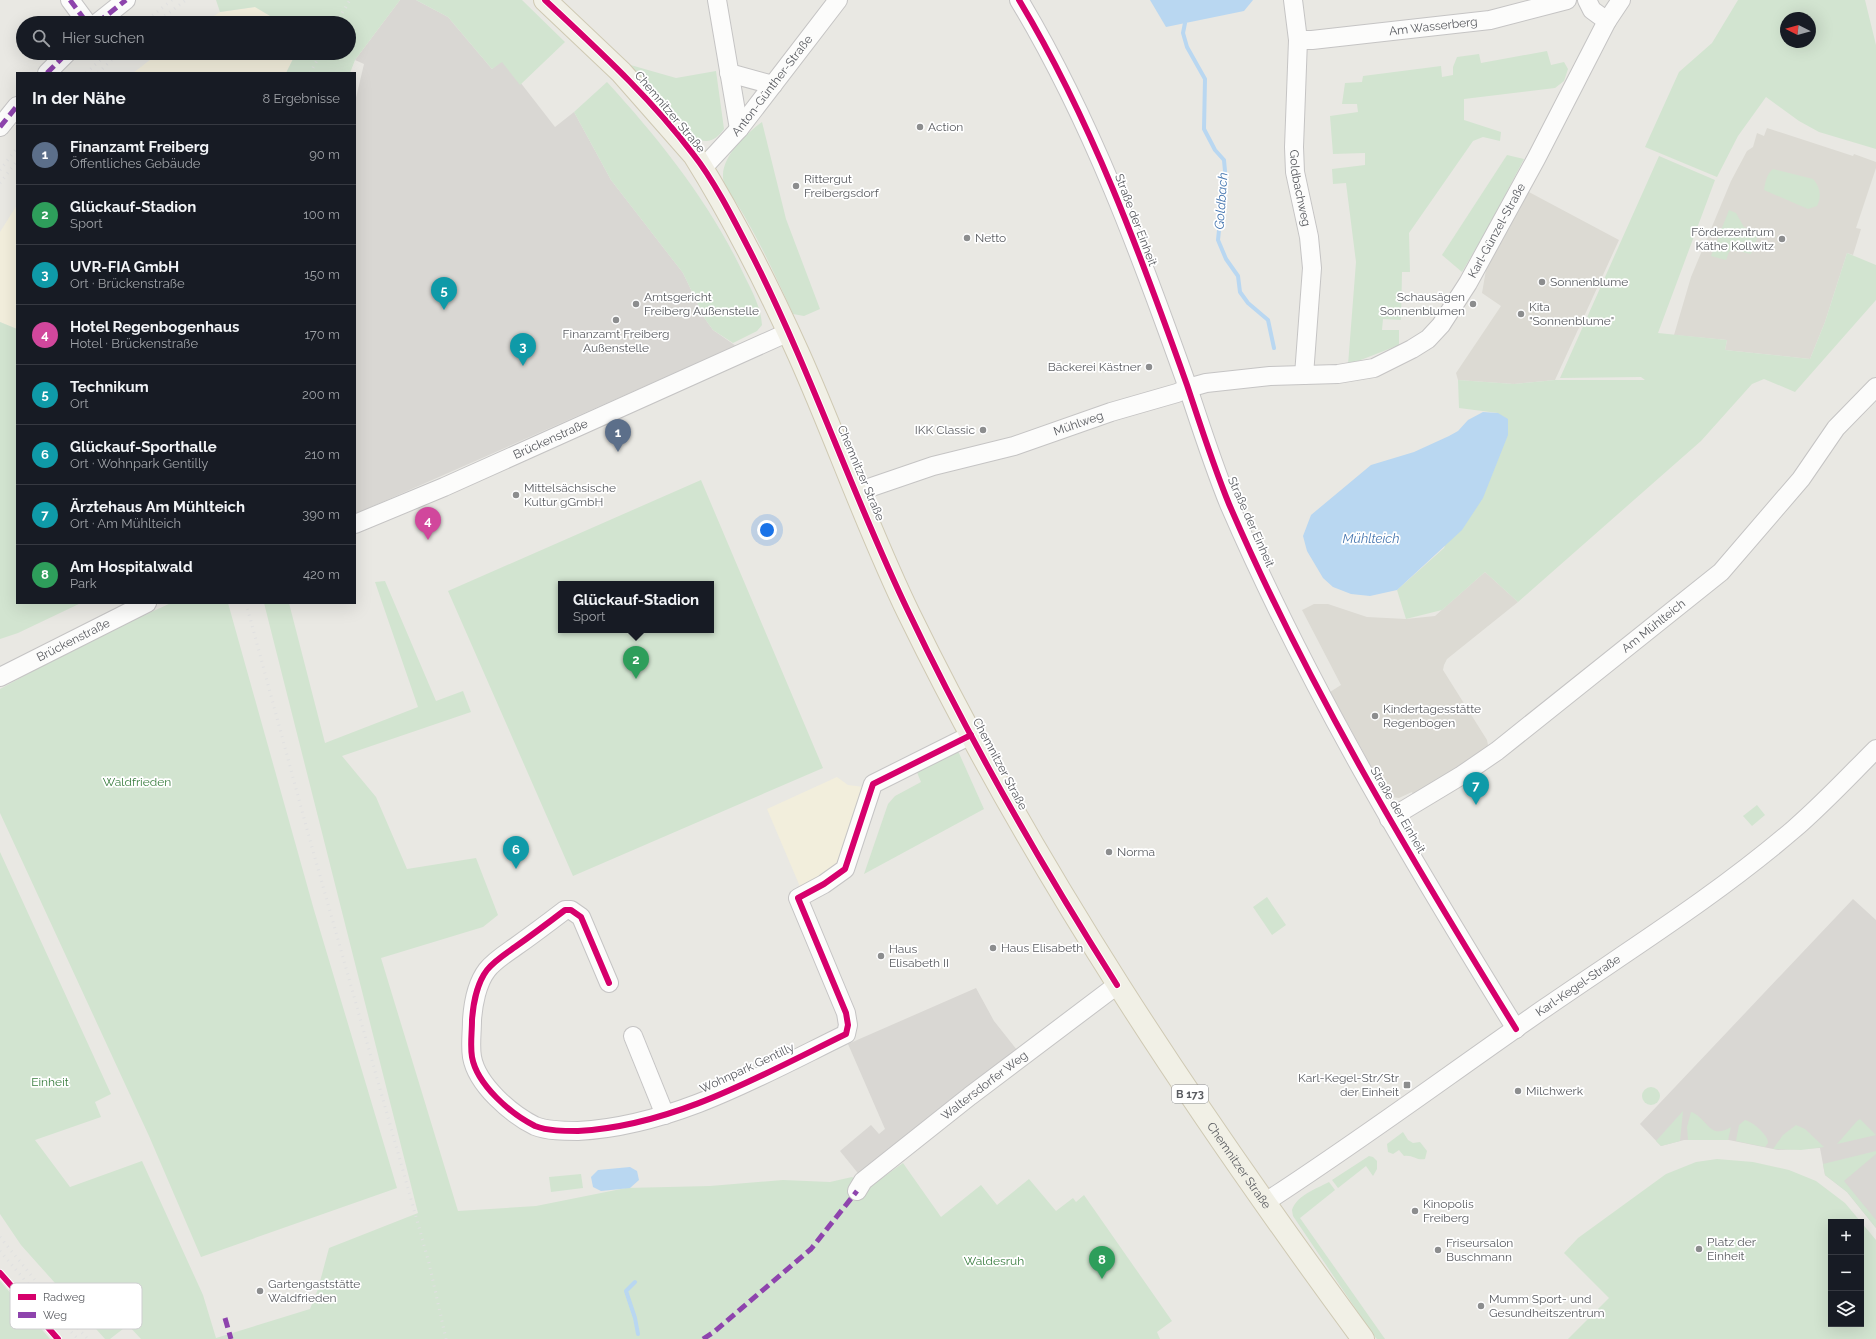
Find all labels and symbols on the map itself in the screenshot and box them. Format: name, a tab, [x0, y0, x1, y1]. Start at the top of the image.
north arrow	[1780, 12, 1816, 48]
street label: Am Wasserberg	[1388, 14, 1478, 38]
street label: Anton-Günther-Straße	[729, 33, 815, 139]
street label: Chemnitzer Straße	[632, 68, 708, 156]
place label: Action	[928, 120, 963, 134]
marker: Action	[915, 122, 925, 132]
street label: Goldbachweg	[1287, 149, 1314, 228]
place label: Rittergut Freibergsdorf	[804, 172, 880, 200]
street label: Straße der Einheit	[1112, 172, 1160, 268]
water label: Goldbach	[1212, 172, 1230, 230]
marker: Rittergut Freibergsdorf	[791, 181, 801, 191]
street label: Karl-Günzel-Straße	[1465, 181, 1528, 280]
place label: Förderzentrum Käthe Kollwitz	[1691, 225, 1774, 253]
place label: Netto	[975, 231, 1006, 245]
marker: Netto	[962, 233, 972, 243]
marker: Förderzentrum Käthe Kollwitz	[1777, 234, 1787, 244]
place label: Sonnenblume	[1550, 275, 1628, 289]
pin: 5	[431, 277, 457, 310]
marker: Sonnenblume	[1537, 277, 1547, 287]
place label: Amtsgericht Freiberg Außenstelle	[644, 290, 759, 318]
place label: Schausägen Sonnenblumen	[1380, 290, 1465, 318]
marker: Amtsgericht Freiberg Außenstelle	[631, 299, 641, 309]
marker: Schausägen Sonnenblumen	[1468, 299, 1478, 309]
place label: Kita "Sonnenblume"	[1529, 300, 1614, 328]
marker: Kita "Sonnenblume"	[1516, 309, 1526, 319]
marker: Finanzamt Freiberg Außenstelle	[611, 315, 621, 325]
place label: Finanzamt Freiberg Außenstelle	[563, 327, 669, 355]
pin: 3	[510, 333, 536, 366]
place label: Bäckerei Kästner	[1048, 360, 1142, 374]
marker: Bäckerei Kästner	[1144, 362, 1154, 372]
street label: Mühlweg	[1052, 408, 1105, 439]
street label: Brückenstraße	[511, 416, 590, 462]
pin: 1	[605, 419, 631, 452]
street label: Chemnitzer Straße	[835, 423, 887, 523]
place label: IKK Classic	[915, 423, 975, 437]
marker: IKK Classic	[978, 425, 988, 435]
street label: Straße der Einheit	[1225, 475, 1277, 569]
place label: Mittelsächsische Kultur gGmbH	[524, 481, 616, 509]
marker: Mittelsächsische Kultur gGmbH	[511, 490, 521, 500]
pin: 4	[415, 507, 441, 540]
your location	[757, 520, 777, 540]
water label: Mühlteich	[1343, 531, 1399, 546]
street label: Am Mühlteich	[1619, 596, 1688, 656]
street label: Brückenstraße	[34, 616, 112, 664]
pin: 2	[623, 646, 649, 679]
place label: Kindertagesstätte Regenbogen	[1383, 702, 1481, 730]
marker: Kindertagesstätte Regenbogen	[1370, 711, 1380, 721]
street label: Chemnitzer Straße	[970, 716, 1030, 812]
street label: Straße der Einheit	[1368, 764, 1428, 856]
pin: 7	[1463, 772, 1489, 805]
park label: Waldfrieden	[103, 775, 171, 789]
pin: 6	[503, 836, 529, 869]
place label: Norma	[1117, 845, 1155, 859]
marker: Norma	[1104, 847, 1114, 857]
place label: Haus Elisabeth	[1001, 941, 1083, 955]
place label: Haus Elisabeth II	[889, 942, 949, 970]
marker: Haus Elisabeth	[988, 943, 998, 953]
marker: Haus Elisabeth II	[876, 951, 886, 961]
street label: Karl-Kegel-Straße	[1533, 952, 1623, 1019]
street label: Wohnpark Gentilly	[698, 1040, 797, 1096]
street label: Waltersdorfer Weg	[938, 1048, 1030, 1123]
place label: Karl-Kegel-Str/Str der Einheit	[1298, 1071, 1400, 1099]
park label: Einheit	[31, 1075, 69, 1089]
marker: Karl-Kegel-Str/Str der Einheit	[1402, 1080, 1412, 1090]
place label: Milchwerk	[1526, 1084, 1584, 1098]
road number: B 173	[1172, 1085, 1208, 1103]
marker: Milchwerk	[1513, 1086, 1523, 1096]
street label: Chemnitzer Straße	[1204, 1119, 1274, 1212]
place label: Kinopolis Freiberg	[1423, 1197, 1474, 1225]
marker: Kinopolis Freiberg	[1410, 1206, 1420, 1216]
place label: Platz der Einheit	[1707, 1235, 1757, 1263]
place label: Friseursalon Buschmann	[1446, 1236, 1513, 1264]
marker: Platz der Einheit	[1694, 1244, 1704, 1254]
marker: Friseursalon Buschmann	[1433, 1245, 1443, 1255]
pin: 8	[1089, 1246, 1115, 1279]
park label: Waldesruh	[964, 1254, 1024, 1268]
place label: Gartengaststätte Waldfrieden	[268, 1277, 360, 1305]
legend	[10, 1283, 142, 1329]
marker: Gartengaststätte Waldfrieden	[255, 1286, 265, 1296]
text: Radweg	[43, 1291, 85, 1304]
place label: Mumm Sport- und Gesundheitszentrum	[1489, 1292, 1605, 1320]
marker: Mumm Sport- und Gesundheitszentrum	[1476, 1301, 1486, 1311]
text: Weg	[43, 1309, 67, 1322]

